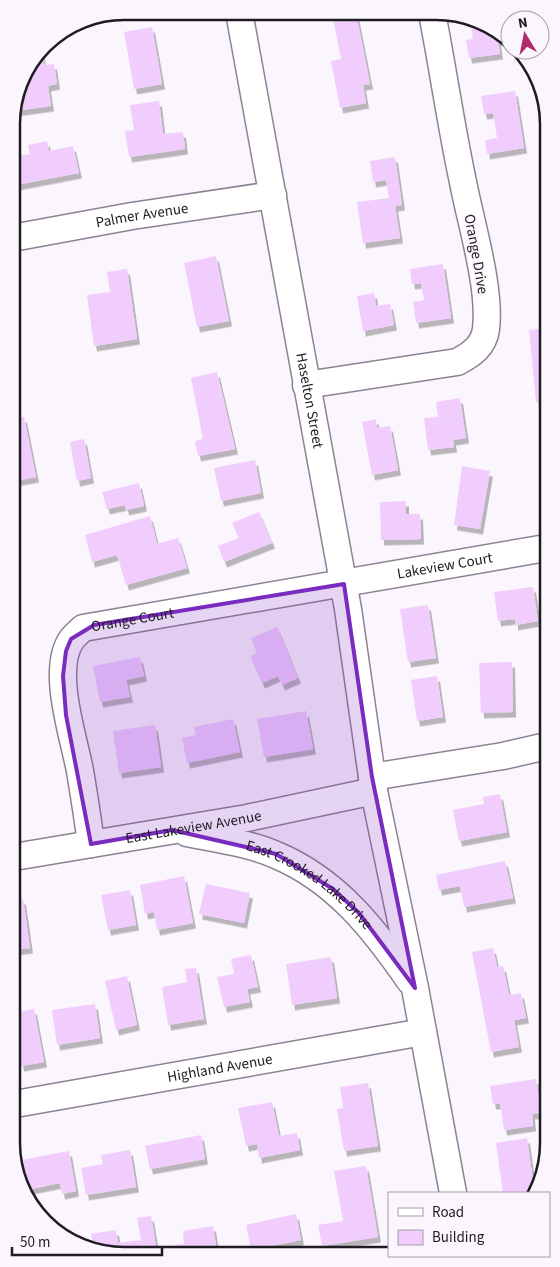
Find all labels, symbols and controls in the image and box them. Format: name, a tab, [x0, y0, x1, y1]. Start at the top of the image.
north arrow	[500, 10, 550, 60]
text: N	[517, 13, 529, 34]
street label: Palmer Avenue	[94, 197, 190, 233]
street label: Orange Drive	[459, 212, 493, 296]
street label: Haselton Street	[291, 351, 329, 450]
street label: Lakeview Court	[395, 547, 494, 584]
street label: Orange Court	[89, 602, 175, 637]
street label: East Lakeview Avenue	[124, 805, 263, 849]
street label: East Crooked Lake Drive	[244, 835, 378, 934]
street label: Highland Avenue	[166, 1048, 274, 1087]
legend	[388, 1192, 550, 1257]
text: Road	[432, 1202, 464, 1223]
scale bar	[12, 1224, 162, 1256]
text: Building	[432, 1227, 485, 1248]
text: 50 m	[20, 1232, 50, 1253]

